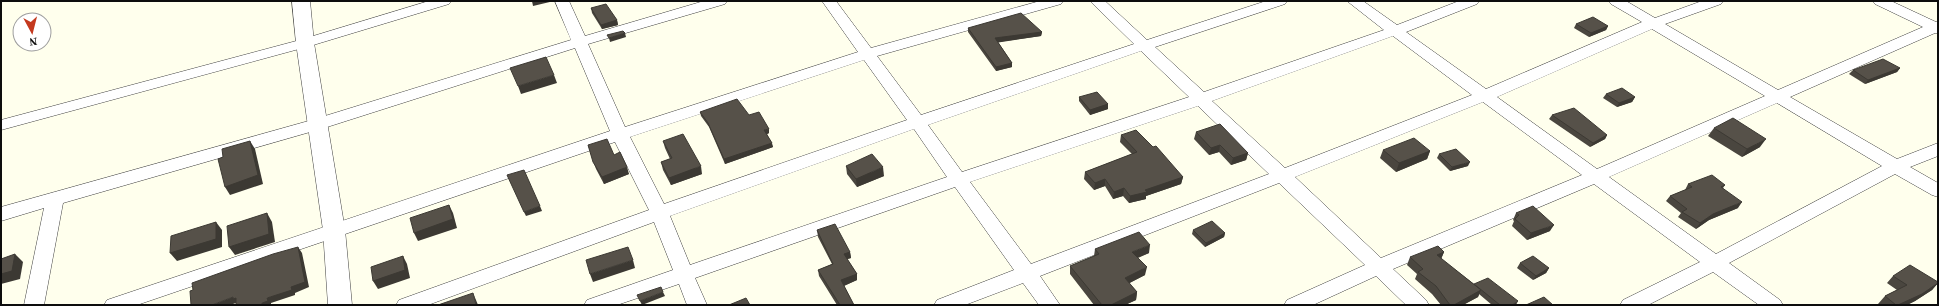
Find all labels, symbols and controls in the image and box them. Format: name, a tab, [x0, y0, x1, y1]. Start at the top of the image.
north arrow	[12, 12, 52, 52]
text: N	[28, 33, 38, 49]

